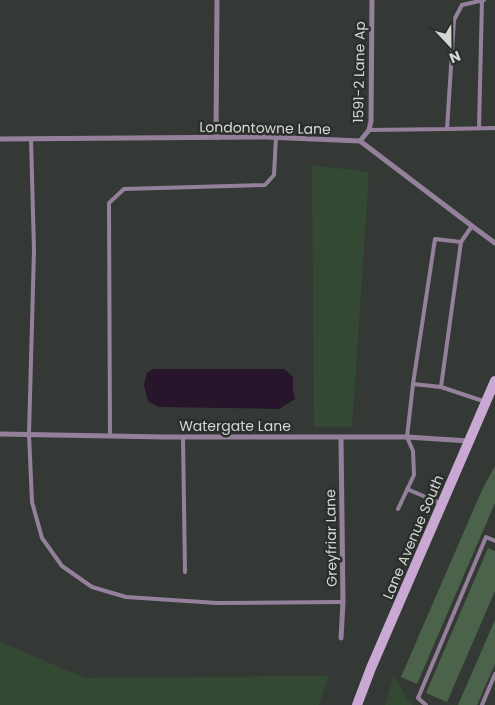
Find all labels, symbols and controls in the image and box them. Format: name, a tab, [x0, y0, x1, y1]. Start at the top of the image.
north arrow	[425, 20, 475, 70]
street label: 1591-2 Lane Ap	[348, 21, 370, 123]
text: N	[446, 46, 463, 68]
street label: Londontowne Lane	[199, 117, 331, 139]
street label: Watergate Lane	[179, 416, 291, 436]
street label: Lane Avenue South	[378, 472, 448, 602]
street label: Greyfriar Lane	[320, 489, 342, 587]

